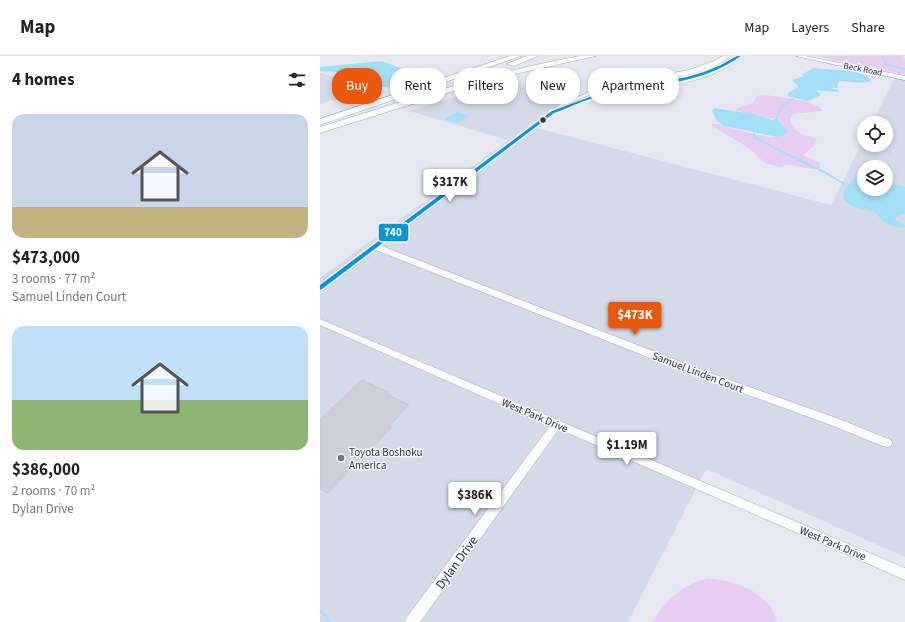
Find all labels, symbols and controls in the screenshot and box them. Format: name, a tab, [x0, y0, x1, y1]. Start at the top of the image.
text: Map	[20, 14, 55, 41]
text: Map	[744, 18, 769, 38]
text: Layers	[791, 18, 829, 38]
text: Share	[851, 18, 885, 38]
street label: Beck Road	[842, 59, 884, 80]
text: 4 homes	[12, 68, 74, 92]
chip: Buy	[332, 68, 382, 104]
chip: Rent	[390, 68, 446, 104]
chip: Filters	[454, 68, 518, 104]
chip: New	[526, 68, 580, 104]
chip: Apartment	[588, 68, 679, 104]
icon: filters	[286, 69, 308, 91]
unlabelled marker	[538, 115, 548, 125]
map controls	[857, 116, 893, 196]
button: locate	[857, 116, 893, 152]
icon: home	[124, 140, 196, 212]
button: layers	[857, 160, 893, 196]
pin: $317K	[422, 169, 478, 203]
text: $317K	[432, 173, 468, 191]
line badge: 740	[378, 223, 409, 242]
text: 740	[384, 225, 402, 240]
text: $473,000	[12, 246, 80, 270]
text: 3 rooms · 77 m²	[12, 270, 95, 288]
text: Samuel Linden Court	[12, 288, 126, 306]
pin: $473K	[607, 302, 663, 336]
text: $473K	[617, 306, 653, 324]
street label: Samuel Linden Court	[650, 348, 746, 397]
icon: home	[124, 352, 196, 424]
street label: West Park Drive	[499, 395, 571, 436]
pin: $1.19M	[594, 432, 660, 466]
text: $1.19M	[606, 436, 648, 454]
place label: Toyota Boshoku America	[349, 445, 422, 473]
marker: Toyota Boshoku America	[336, 453, 346, 463]
text: $386,000	[12, 458, 80, 482]
text: 2 rooms · 70 m²	[12, 482, 95, 500]
pin: $386K	[447, 482, 503, 516]
text: $386K	[457, 486, 493, 504]
text: Dylan Drive	[12, 500, 74, 518]
street label: West Park Drive	[797, 523, 869, 564]
street label: Dylan Drive	[431, 532, 482, 593]

